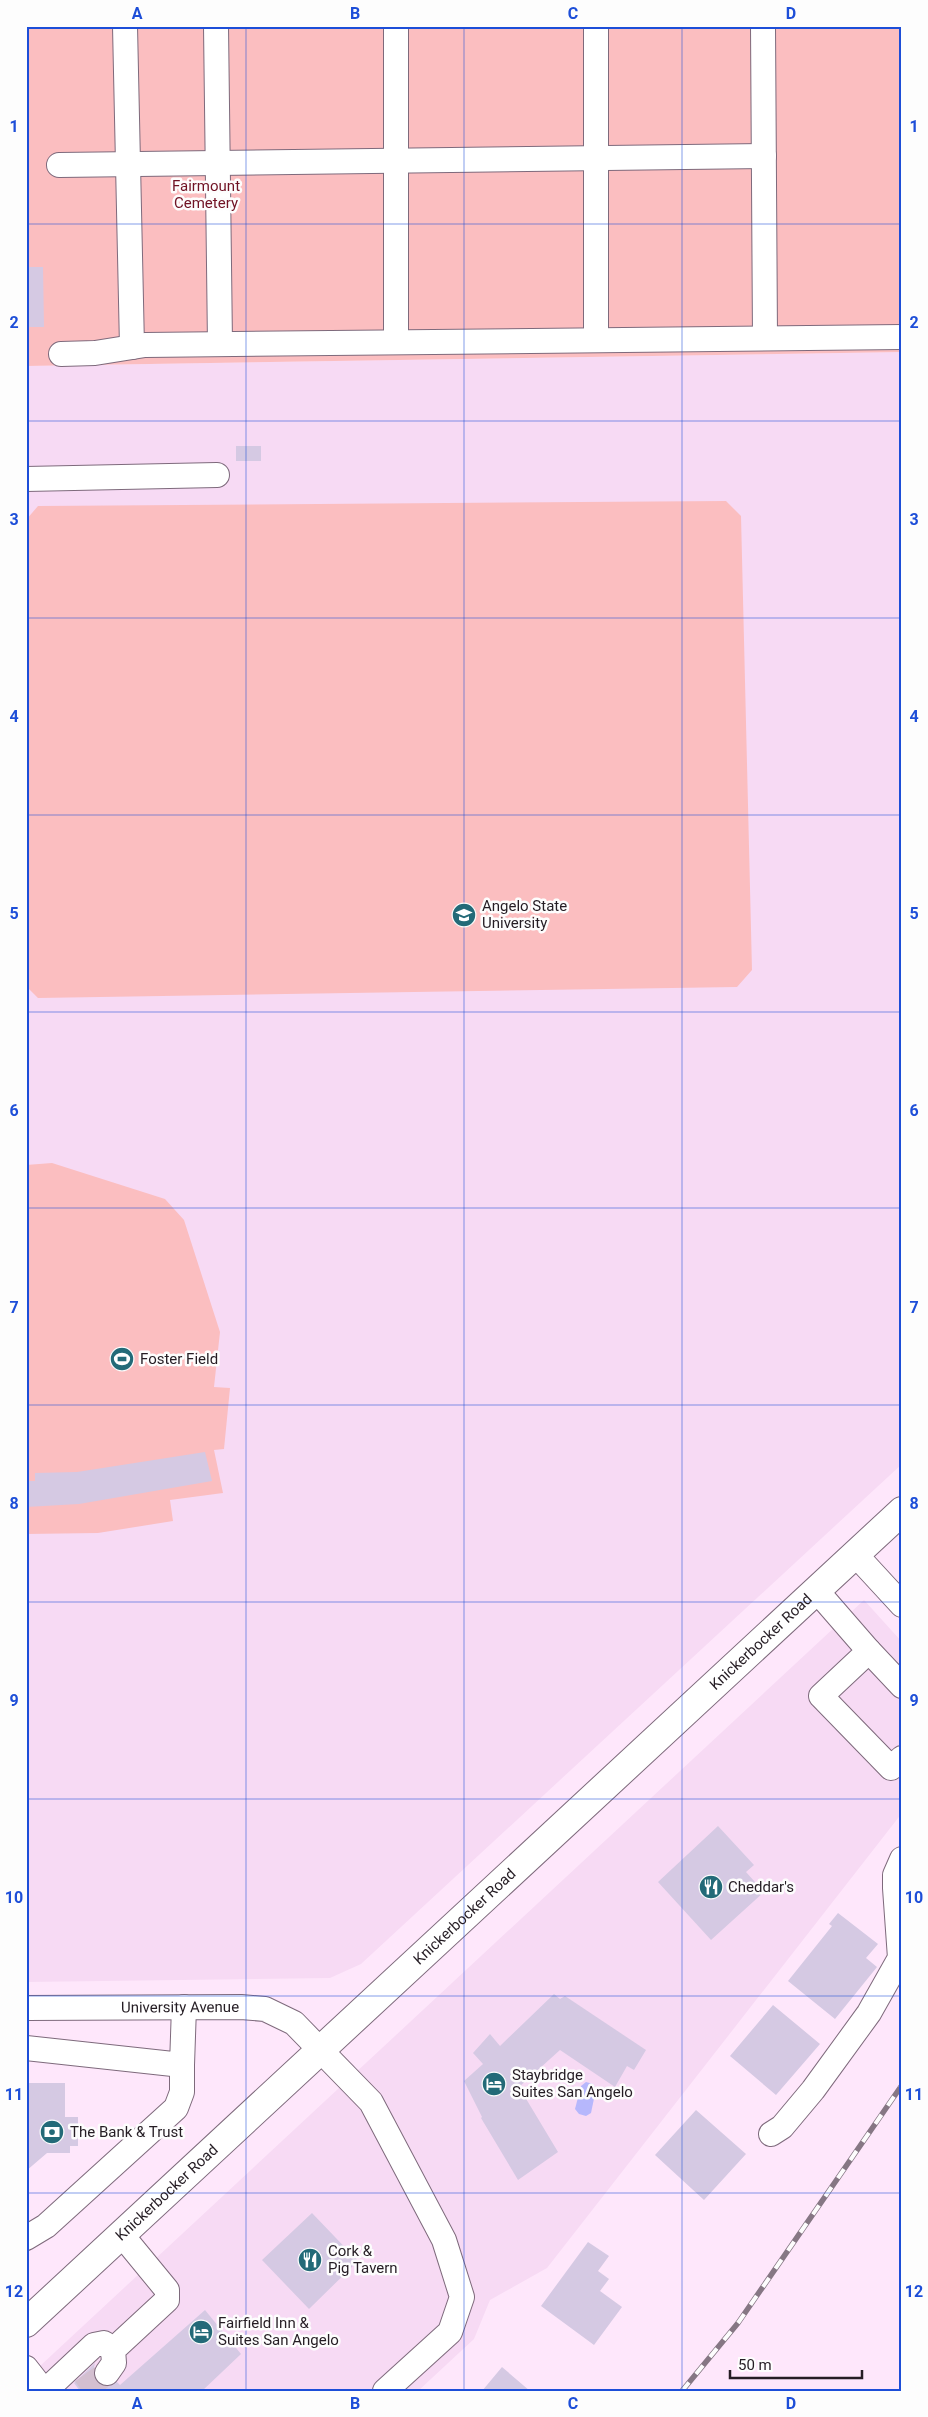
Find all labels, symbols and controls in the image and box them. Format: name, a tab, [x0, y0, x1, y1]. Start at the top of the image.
text: A	[132, 4, 143, 23]
text: B	[350, 4, 360, 23]
text: C	[568, 4, 578, 23]
text: D	[786, 4, 796, 23]
text: 1	[9, 117, 19, 136]
text: 1	[909, 117, 919, 136]
park label: Fairmount Cemetery	[172, 177, 240, 212]
text: 2	[9, 313, 19, 332]
text: 2	[909, 313, 919, 332]
text: 3	[9, 510, 19, 529]
text: 3	[909, 510, 919, 529]
text: 4	[9, 707, 19, 726]
text: 4	[909, 707, 919, 726]
place label: Angelo State University	[482, 897, 567, 932]
school or university icon: Angelo State University	[451, 902, 477, 928]
text: 5	[9, 904, 19, 923]
text: 5	[909, 904, 919, 923]
text: 6	[9, 1101, 19, 1120]
text: 6	[909, 1101, 919, 1120]
text: 7	[9, 1298, 19, 1317]
text: 7	[909, 1298, 919, 1317]
sports icon: Foster Field	[109, 1346, 135, 1372]
place label: Foster Field	[140, 1350, 218, 1368]
text: 8	[9, 1494, 19, 1513]
text: 8	[909, 1494, 919, 1513]
street label: Knickerbocker Road	[706, 1590, 816, 1694]
text: 9	[9, 1691, 19, 1710]
text: 9	[909, 1691, 919, 1710]
street label: Knickerbocker Road	[410, 1865, 520, 1968]
restaurant icon: Cheddar's	[698, 1874, 724, 1900]
place label: Cheddar's	[728, 1878, 794, 1896]
text: 10	[5, 1888, 23, 1907]
text: 10	[905, 1888, 923, 1907]
street label: University Avenue	[121, 1998, 239, 2017]
place label: Staybridge Suites San Angelo	[512, 2066, 633, 2101]
hotel icon: Staybridge Suites San Angelo	[481, 2071, 507, 2097]
text: 11	[5, 2085, 23, 2104]
text: 11	[905, 2085, 923, 2104]
bank icon: The Bank & Trust	[39, 2119, 65, 2145]
place label: The Bank & Trust	[70, 2123, 183, 2141]
street label: Knickerbocker Road	[112, 2141, 222, 2244]
place label: Cork & Pig Tavern	[328, 2242, 398, 2277]
restaurant icon: Cork & Pig Tavern	[297, 2247, 323, 2273]
text: 12	[5, 2282, 23, 2301]
text: 12	[905, 2282, 923, 2301]
place label: Fairfield Inn & Suites San Angelo	[218, 2314, 339, 2349]
hotel icon: Fairfield Inn & Suites San Angelo	[188, 2319, 214, 2345]
scale bar	[730, 2347, 863, 2379]
text: 50 m	[738, 2356, 772, 2374]
text: A	[132, 2394, 143, 2413]
text: B	[350, 2394, 360, 2413]
text: C	[568, 2394, 578, 2413]
text: D	[786, 2394, 796, 2413]

